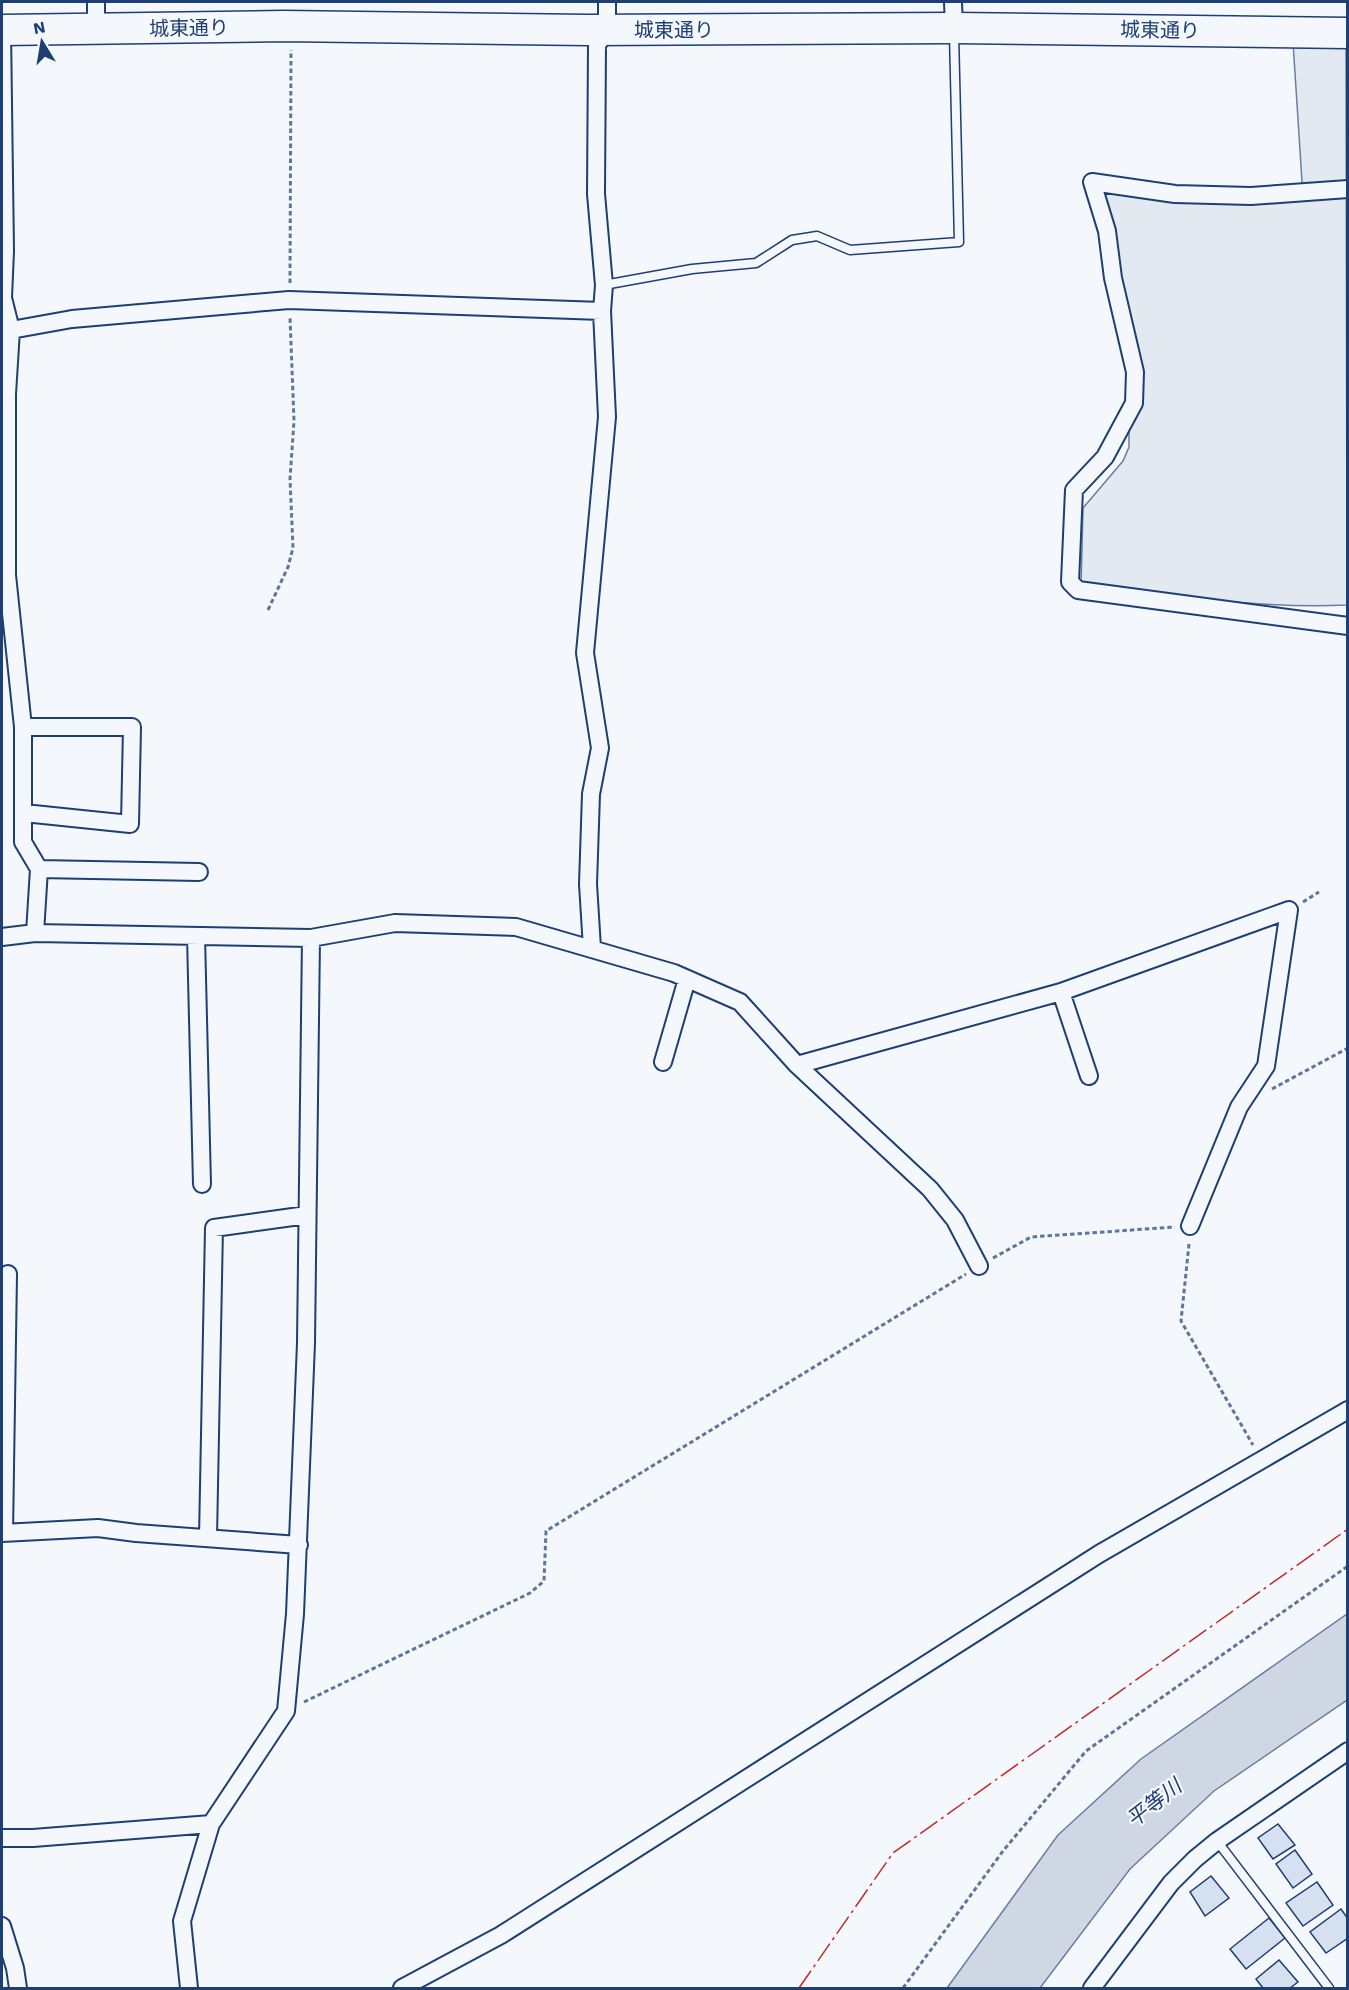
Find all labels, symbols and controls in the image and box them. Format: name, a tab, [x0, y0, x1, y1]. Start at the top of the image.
north arrow	[12, 12, 72, 72]
street label: 城東通り	[149, 15, 229, 41]
text: N	[32, 17, 47, 38]
street label: 城東通り	[1120, 17, 1200, 43]
street label: 城東通り	[634, 18, 714, 42]
water label: 平等川	[1121, 1772, 1188, 1832]

